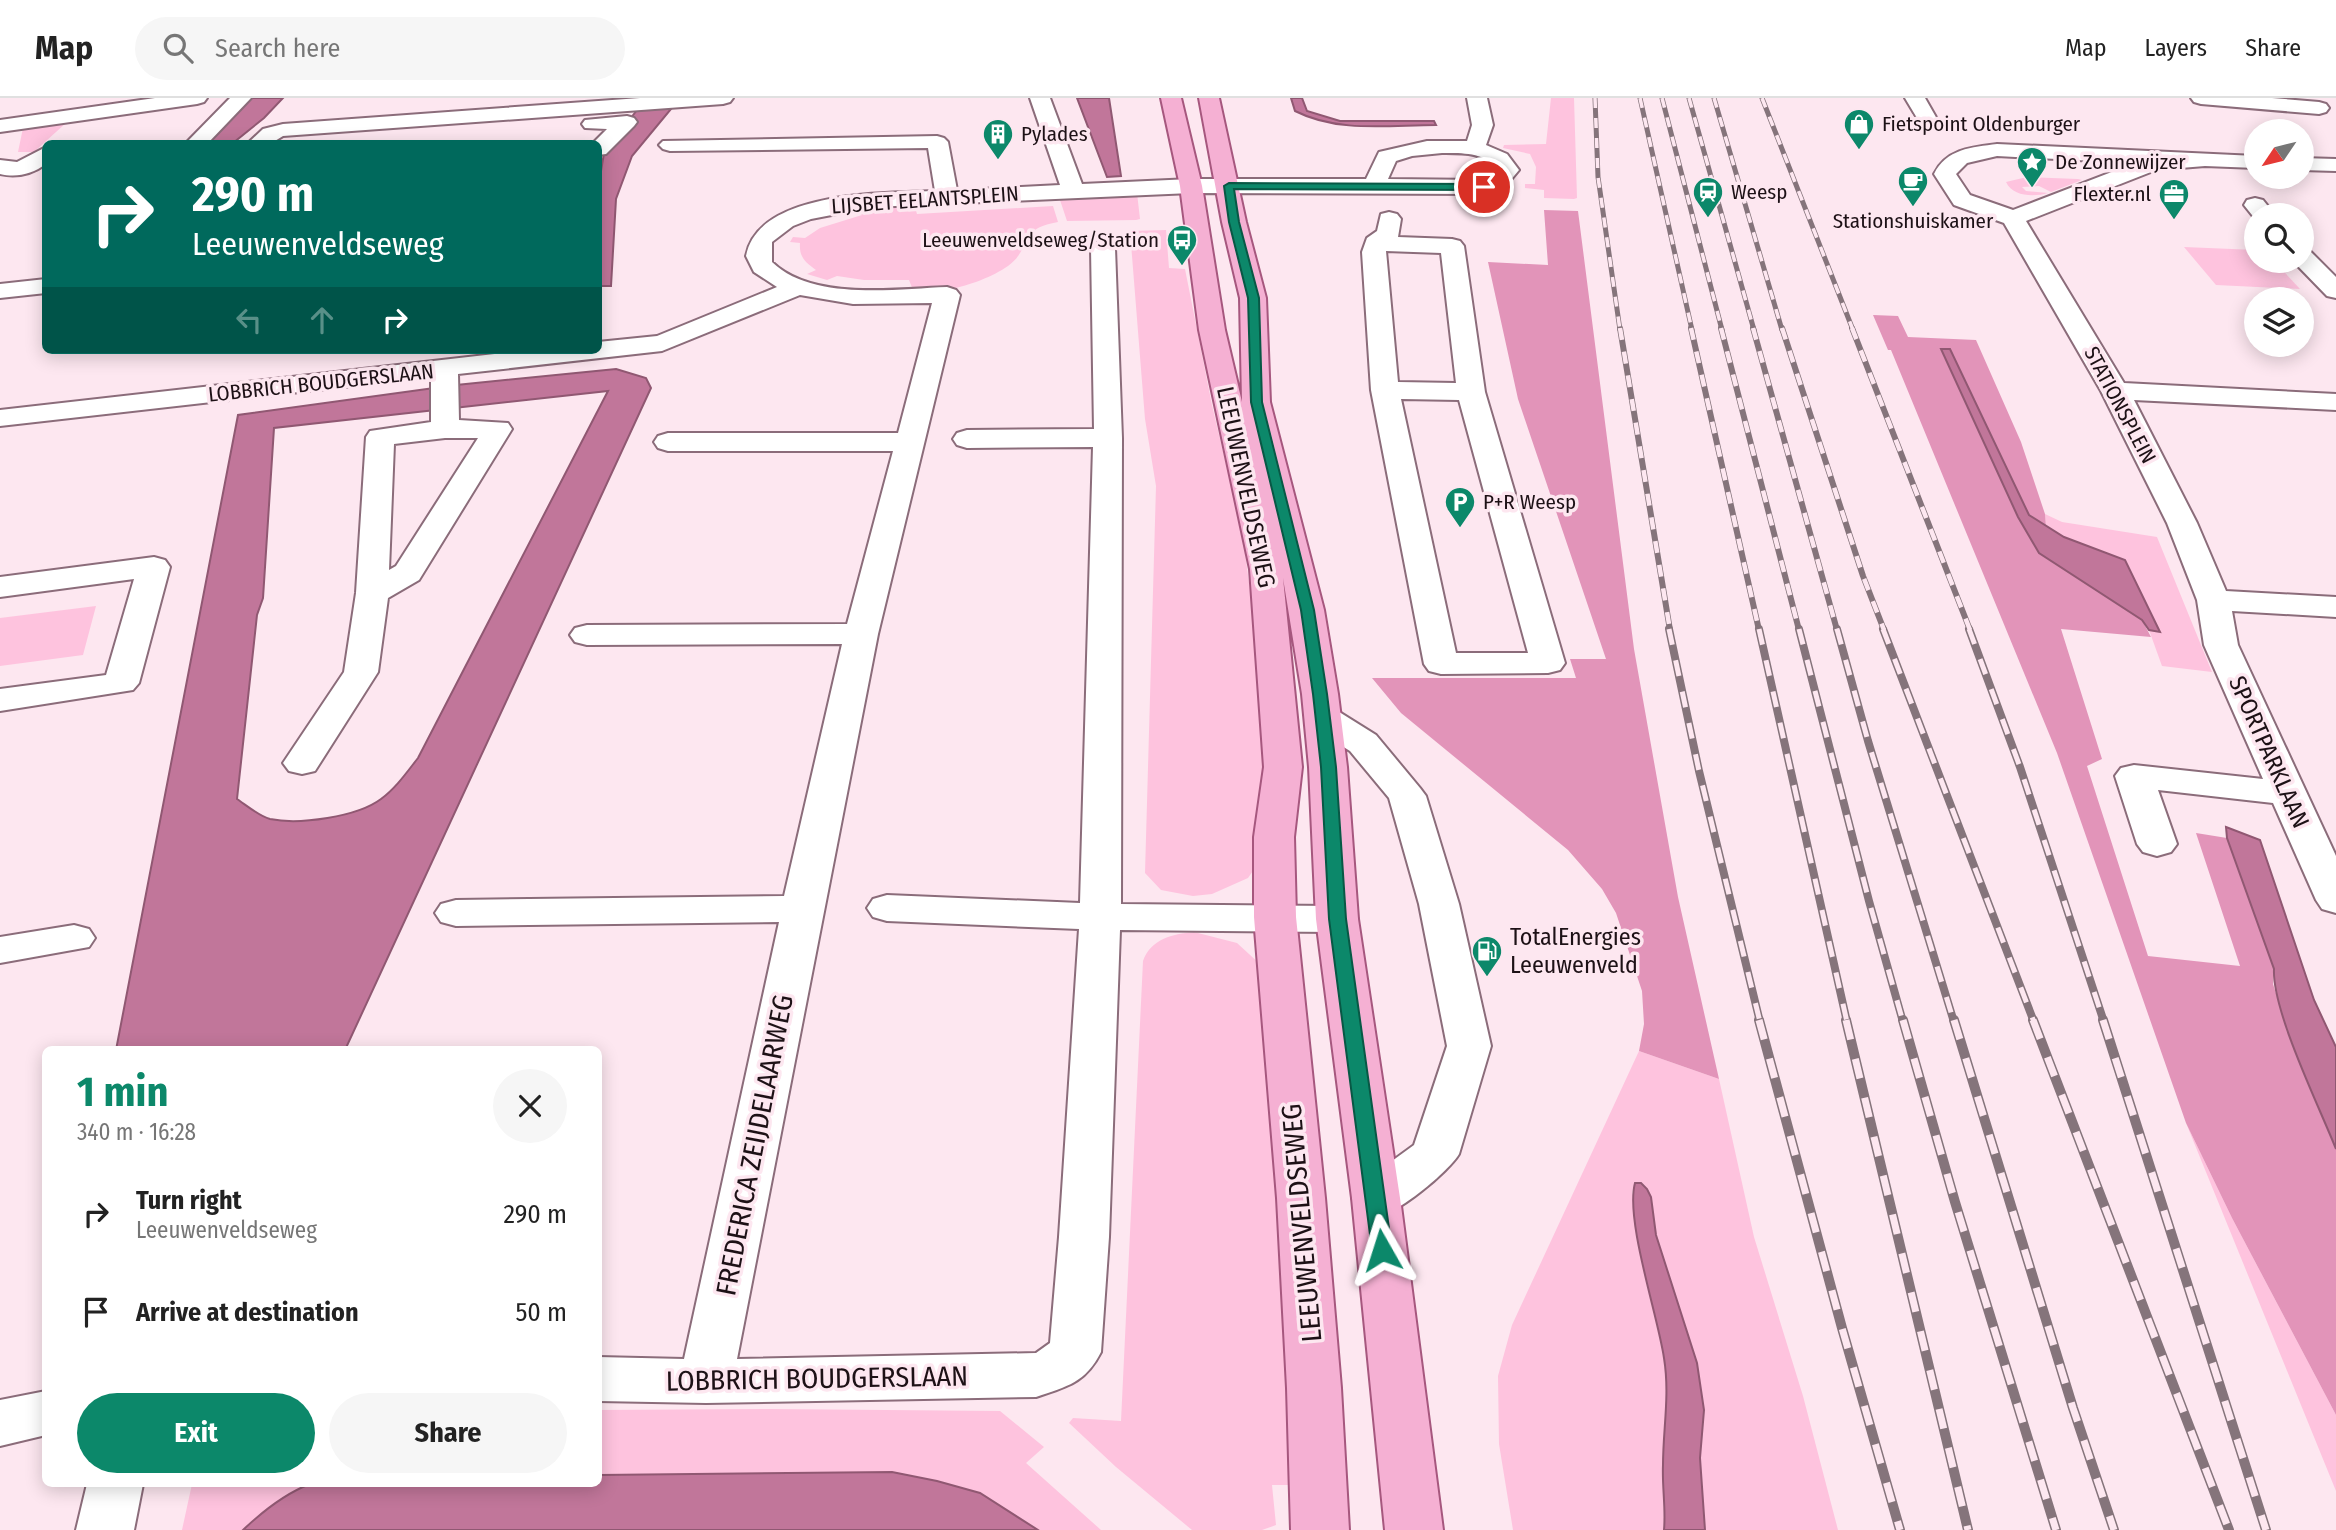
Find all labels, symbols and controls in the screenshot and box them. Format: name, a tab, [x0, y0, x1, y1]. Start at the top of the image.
search box	[135, 17, 625, 80]
text: Map	[35, 28, 93, 68]
icon: search	[159, 29, 197, 67]
text: Search here	[215, 33, 340, 64]
text: Map	[2065, 34, 2107, 62]
text: Layers	[2145, 34, 2207, 62]
text: Share	[2245, 34, 2301, 62]
shop icon: Fietspoint Oldenburger	[1842, 107, 1876, 151]
place label: Fietspoint Oldenburger	[1882, 111, 2081, 137]
building icon: Pylades	[981, 117, 1015, 161]
north arrow	[2244, 119, 2314, 189]
map controls	[2244, 119, 2314, 357]
place label: Pylades	[1021, 121, 1088, 147]
place icon: De Zonnewijzer	[2015, 145, 2049, 189]
place label: De Zonnewijzer	[2055, 149, 2186, 175]
pin	[1454, 157, 1514, 217]
cafe icon: Stationshuiskamer	[1896, 164, 1930, 208]
text: 290 m	[192, 165, 314, 224]
icon: right	[77, 168, 168, 259]
icon: arrive	[1465, 168, 1503, 206]
station icon: Weesp	[1691, 175, 1725, 219]
office icon: Flexter.nl	[2157, 177, 2191, 221]
place label: Weesp	[1731, 179, 1787, 205]
street label: LIJSBET EELANTSPLEIN	[830, 180, 1020, 220]
place label: Flexter.nl	[2074, 181, 2151, 207]
button: search	[2244, 203, 2314, 273]
place label: Stationshuiskamer	[1833, 208, 1994, 234]
bus stop icon: Leeuwenveldseweg/Station	[1165, 223, 1199, 267]
text: Leeuwenveldseweg	[192, 225, 444, 263]
place label: Leeuwenveldseweg/Station	[922, 227, 1159, 253]
button: layers	[2244, 287, 2314, 357]
icon: left	[230, 301, 268, 339]
icon: ahead	[303, 301, 341, 339]
icon: right	[376, 301, 414, 339]
street label: STATIONSPLEIN	[2078, 342, 2162, 468]
street label: LOBBRICH BOUDGERSLAAN	[207, 358, 435, 408]
street label: LEEUWENVELDSEWEG	[1211, 384, 1281, 590]
parking icon: P+R Weesp	[1443, 485, 1477, 529]
place label: P+R Weesp	[1483, 489, 1576, 515]
street label: SPORTPARKLAAN	[2223, 672, 2315, 832]
place label: TotalEnergies Leeuwenveld	[1510, 923, 1641, 979]
fuel station icon: TotalEnergies Leeuwenveld	[1470, 934, 1504, 978]
street label: FREDERICA ZEIJDELAARWEG	[709, 992, 800, 1298]
text: 1 min	[77, 1067, 168, 1117]
button: close	[493, 1069, 567, 1143]
street label: LEEUWENVELDSEWEG	[1275, 1102, 1328, 1344]
text: 340 m · 16:28	[77, 1118, 196, 1146]
text: Turn right	[136, 1185, 242, 1216]
icon: right	[77, 1195, 115, 1233]
text: 290 m	[503, 1199, 567, 1230]
position arrow	[1345, 1213, 1419, 1287]
text: Leeuwenveldseweg	[136, 1216, 317, 1244]
icon: arrive	[77, 1293, 115, 1331]
text: Arrive at destination	[136, 1297, 359, 1328]
text: 50 m	[515, 1297, 567, 1328]
street label: LOBBRICH BOUDGERSLAAN	[666, 1359, 968, 1398]
button: Exit	[77, 1393, 315, 1473]
button: Share	[329, 1393, 567, 1473]

